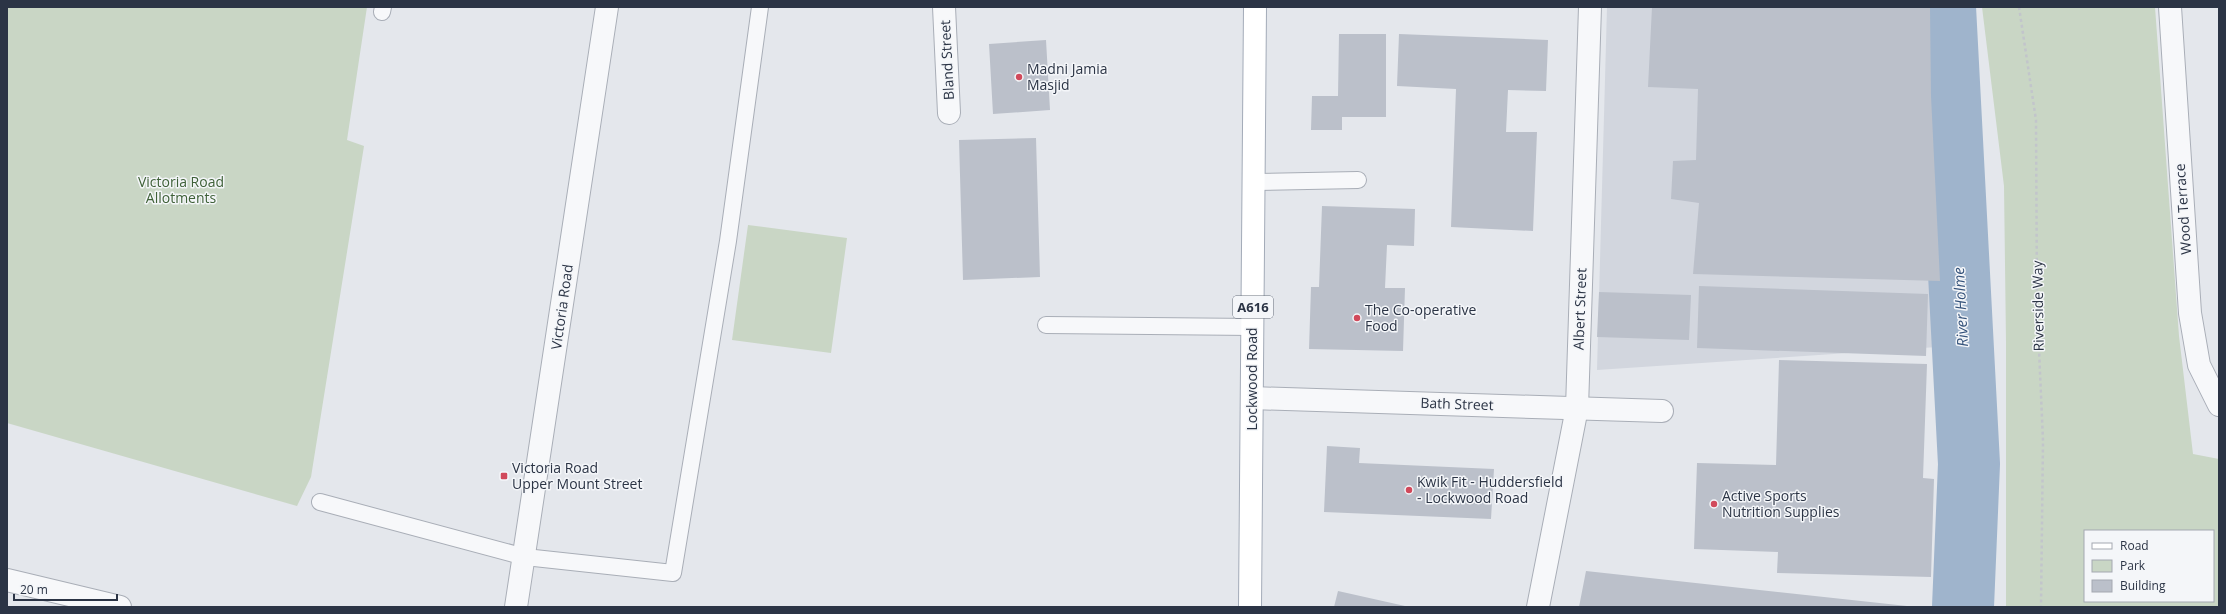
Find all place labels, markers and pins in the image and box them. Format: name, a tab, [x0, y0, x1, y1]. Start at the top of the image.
place label: Madni Jamia Masjid	[1027, 59, 1108, 94]
marker: Madni Jamia Masjid	[1014, 72, 1024, 82]
place label: The Co-operative Food	[1365, 300, 1476, 335]
marker: The Co-operative Food	[1352, 313, 1362, 323]
place label: Victoria Road Upper Mount Street	[512, 458, 642, 493]
marker: Victoria Road Upper Mount Street	[499, 471, 509, 481]
place label: Kwik Fit - Huddersfield - Lockwood Road	[1417, 472, 1563, 507]
marker: Kwik Fit - Huddersfield - Lockwood Road	[1404, 485, 1414, 495]
place label: Active Sports Nutrition Supplies	[1722, 486, 1840, 521]
marker: Active Sports Nutrition Supplies	[1709, 499, 1719, 509]

